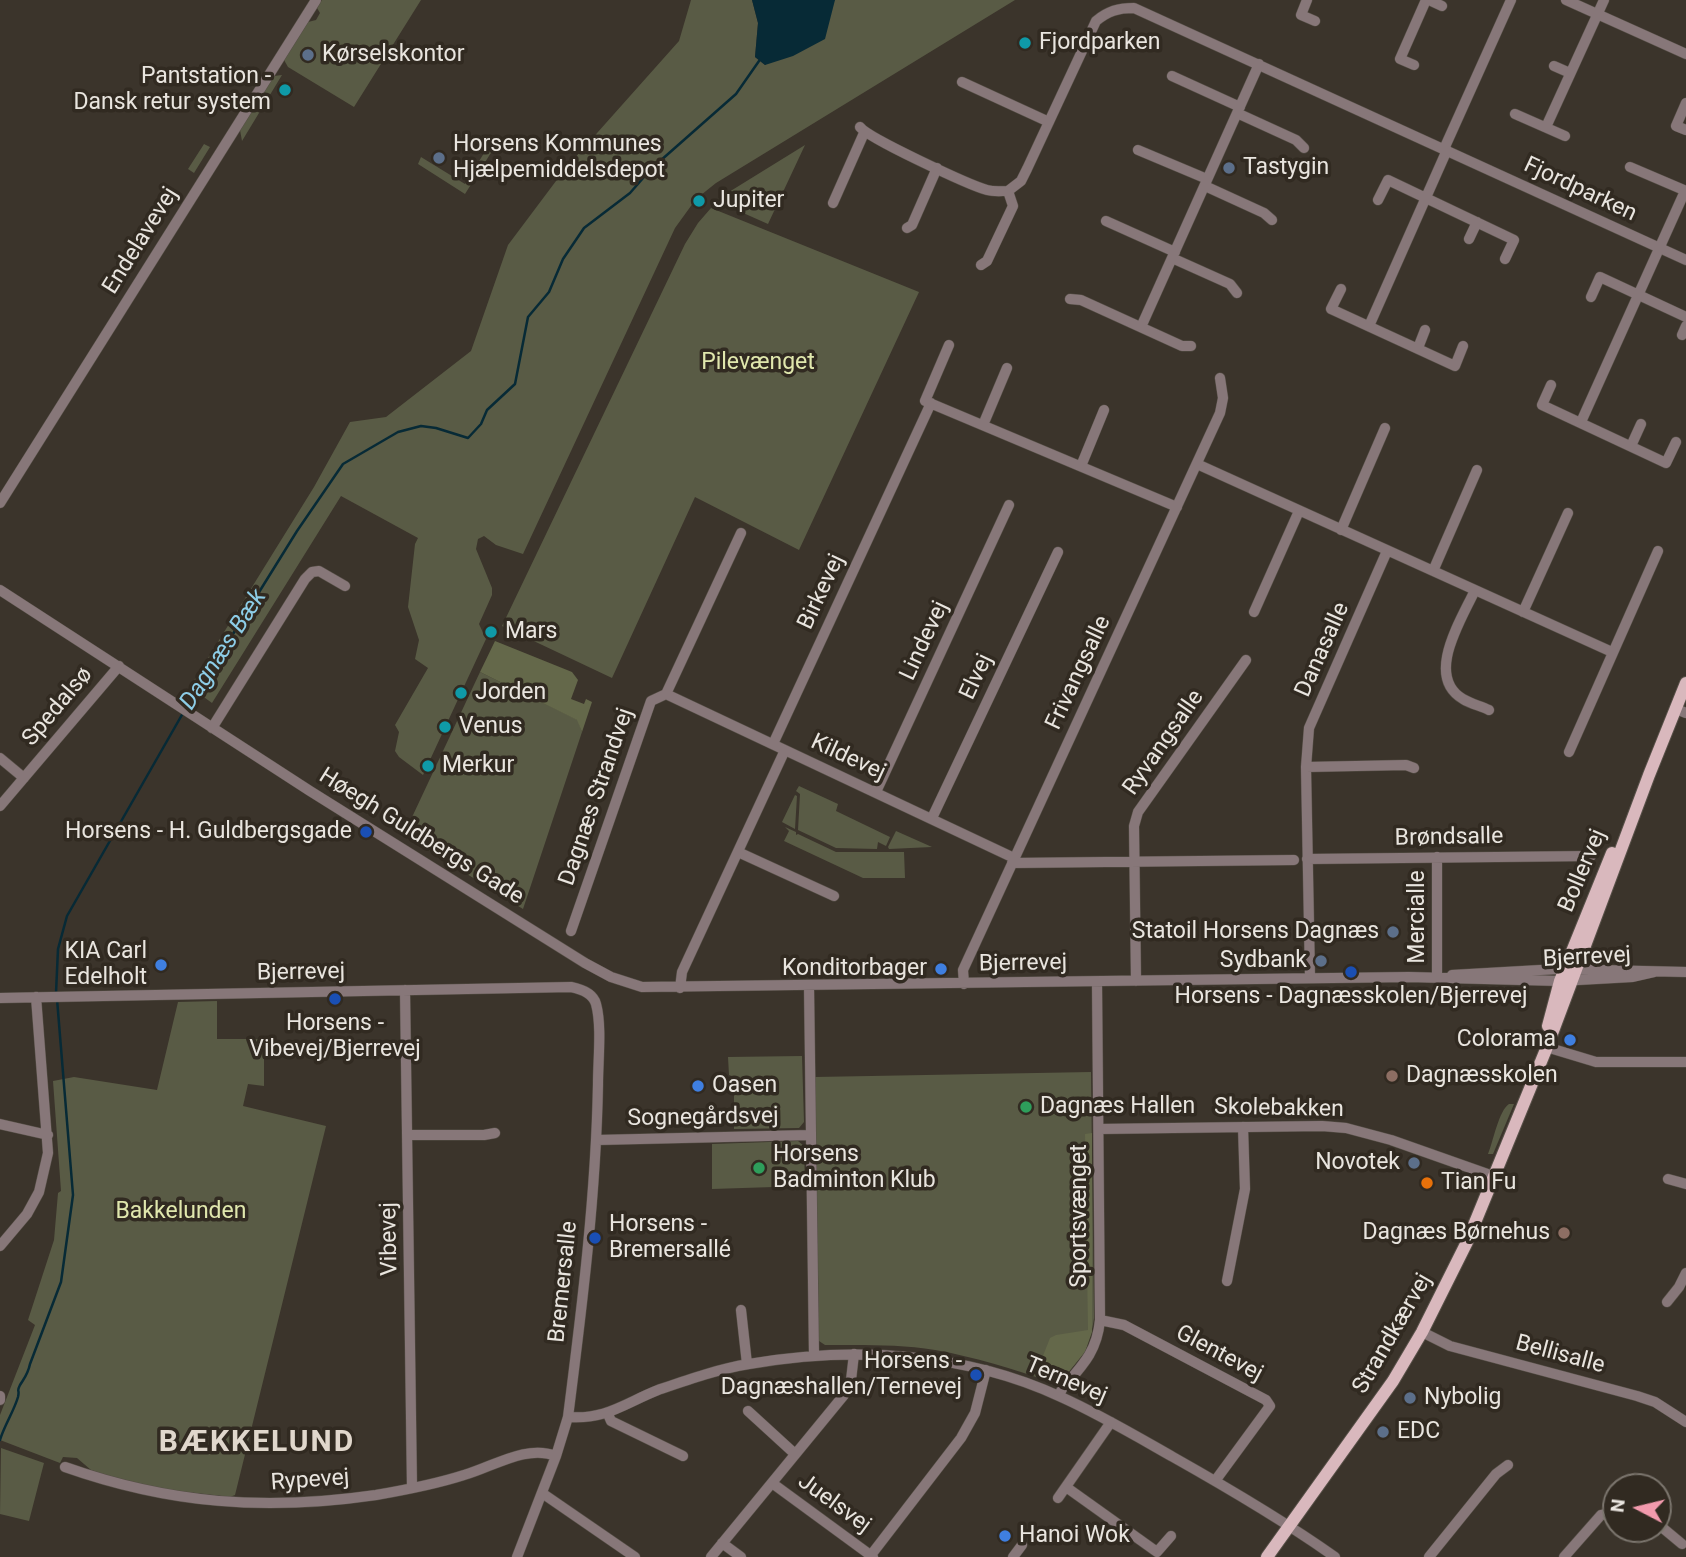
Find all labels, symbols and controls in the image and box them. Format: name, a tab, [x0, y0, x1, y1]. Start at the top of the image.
place label: Fjordparken	[1039, 29, 1160, 57]
marker: Fjordparken	[1017, 35, 1033, 51]
place label: Kørselskontor	[322, 41, 464, 69]
marker: Kørselskontor	[300, 47, 316, 63]
place label: Pantstation - Dansk retur system	[73, 63, 271, 117]
marker: Pantstation - Dansk retur system	[277, 82, 293, 98]
place label: Horsens Kommunes Hjælpemiddelsdepot	[453, 131, 665, 185]
marker: Horsens Kommunes Hjælpemiddelsdepot	[431, 150, 447, 166]
street label: Fjordparken	[1519, 152, 1641, 228]
place label: Tastygin	[1243, 154, 1329, 182]
marker: Tastygin	[1221, 160, 1237, 176]
street label: Endelavevej	[97, 183, 185, 299]
place label: Jupiter	[713, 187, 784, 215]
marker: Jupiter	[691, 193, 707, 209]
park label: Pilevænget	[701, 349, 815, 377]
street label: Birkevej	[793, 550, 851, 634]
water label: Dagnæs Bæk	[174, 585, 274, 715]
street label: Lindevej	[895, 597, 955, 685]
street label: Danasalle	[1290, 598, 1356, 702]
street label: Frivangsalle	[1041, 612, 1117, 734]
place label: Mars	[505, 618, 557, 646]
marker: Mars	[483, 624, 499, 640]
street label: Elvej	[954, 650, 1000, 704]
street label: Spedalsø	[17, 662, 99, 752]
place label: Jorden	[475, 679, 546, 707]
marker: Jorden	[453, 685, 469, 701]
street label: Ryvangsalle	[1118, 685, 1210, 801]
street label: Dagnæs Strandvej	[554, 705, 640, 889]
place label: Venus	[459, 713, 523, 741]
marker: Venus	[437, 719, 453, 735]
street label: Kildevej	[806, 729, 890, 787]
place label: Merkur	[442, 752, 514, 780]
marker: Merkur	[420, 758, 436, 774]
street label: Høegh Guldbergs Gade	[313, 763, 529, 911]
place label: Horsens - H. Guldbergsgade	[65, 818, 352, 846]
street label: Brøndsalle	[1394, 823, 1504, 853]
marker: Horsens - H. Guldbergsgade	[358, 824, 374, 840]
street label: Bollervej	[1553, 825, 1613, 917]
street label: Mercialle	[1404, 870, 1432, 964]
place label: Statoil Horsens Dagnæs	[1132, 918, 1379, 946]
marker: Statoil Horsens Dagnæs	[1385, 924, 1401, 940]
place label: KIA Carl Edelholt	[64, 938, 147, 992]
street label: Bjerrevej	[1542, 942, 1632, 974]
place label: Sydbank	[1220, 947, 1307, 975]
street label: Bjerrevej	[979, 949, 1067, 979]
marker: Sydbank	[1313, 953, 1329, 969]
place label: Konditorbager	[782, 955, 927, 983]
marker: KIA Carl Edelholt	[153, 957, 169, 973]
street label: Bjerrevej	[257, 958, 345, 988]
marker: Konditorbager	[933, 961, 949, 977]
marker: Horsens - Dagnæsskolen/Bjerrevej	[1343, 964, 1359, 980]
place label: Horsens - Dagnæsskolen/Bjerrevej	[1174, 983, 1528, 1011]
marker: Horsens - Vibevej/Bjerrevej	[327, 991, 343, 1007]
place label: Horsens - Vibevej/Bjerrevej	[249, 1010, 421, 1064]
place label: Colorama	[1457, 1026, 1556, 1054]
marker: Colorama	[1562, 1032, 1578, 1048]
place label: Dagnæsskolen	[1406, 1062, 1558, 1090]
marker: Dagnæsskolen	[1384, 1068, 1400, 1084]
place label: Oasen	[712, 1072, 777, 1100]
marker: Oasen	[690, 1078, 706, 1094]
place label: Dagnæs Hallen	[1040, 1093, 1195, 1121]
street label: Skolebakken	[1214, 1094, 1344, 1124]
marker: Dagnæs Hallen	[1018, 1099, 1034, 1115]
street label: Sognegårdsvej	[627, 1103, 779, 1133]
place label: Horsens Badminton Klub	[773, 1141, 936, 1195]
street label: Sportsvænget	[1066, 1144, 1094, 1288]
place label: Novotek	[1315, 1149, 1400, 1177]
marker: Novotek	[1406, 1155, 1422, 1171]
marker: Horsens Badminton Klub	[751, 1160, 767, 1176]
place label: Tian Fu	[1441, 1169, 1516, 1197]
marker: Tian Fu	[1419, 1175, 1435, 1191]
park label: Bakkelunden	[116, 1198, 246, 1226]
street label: Vibevej	[376, 1202, 404, 1276]
place label: Horsens - Bremersallé	[609, 1211, 731, 1265]
place label: Dagnæs Børnehus	[1362, 1219, 1550, 1247]
street label: Bremersalle	[544, 1220, 584, 1344]
marker: Dagnæs Børnehus	[1556, 1225, 1572, 1241]
marker: Horsens - Bremersallé	[587, 1230, 603, 1246]
street label: Strandkærvej	[1347, 1269, 1439, 1399]
street label: Glentevej	[1171, 1320, 1267, 1388]
street label: Bellisalle	[1512, 1330, 1608, 1380]
place label: Horsens - Dagnæshallen/Ternevej	[721, 1348, 962, 1402]
street label: Ternevej	[1021, 1351, 1111, 1411]
marker: Horsens - Dagnæshallen/Ternevej	[968, 1367, 984, 1383]
place label: Nybolig	[1424, 1384, 1501, 1412]
marker: Nybolig	[1402, 1390, 1418, 1406]
place label: EDC	[1397, 1418, 1440, 1446]
marker: EDC	[1375, 1424, 1391, 1440]
district label: BÆKKELUND	[160, 1425, 354, 1461]
street label: Rypevej	[270, 1464, 350, 1498]
street label: Juelsvej	[792, 1468, 876, 1540]
north arrow	[1602, 1473, 1672, 1543]
text: N	[1605, 1498, 1630, 1514]
place label: Hanoi Wok	[1019, 1522, 1130, 1550]
marker: Hanoi Wok	[997, 1528, 1013, 1544]

